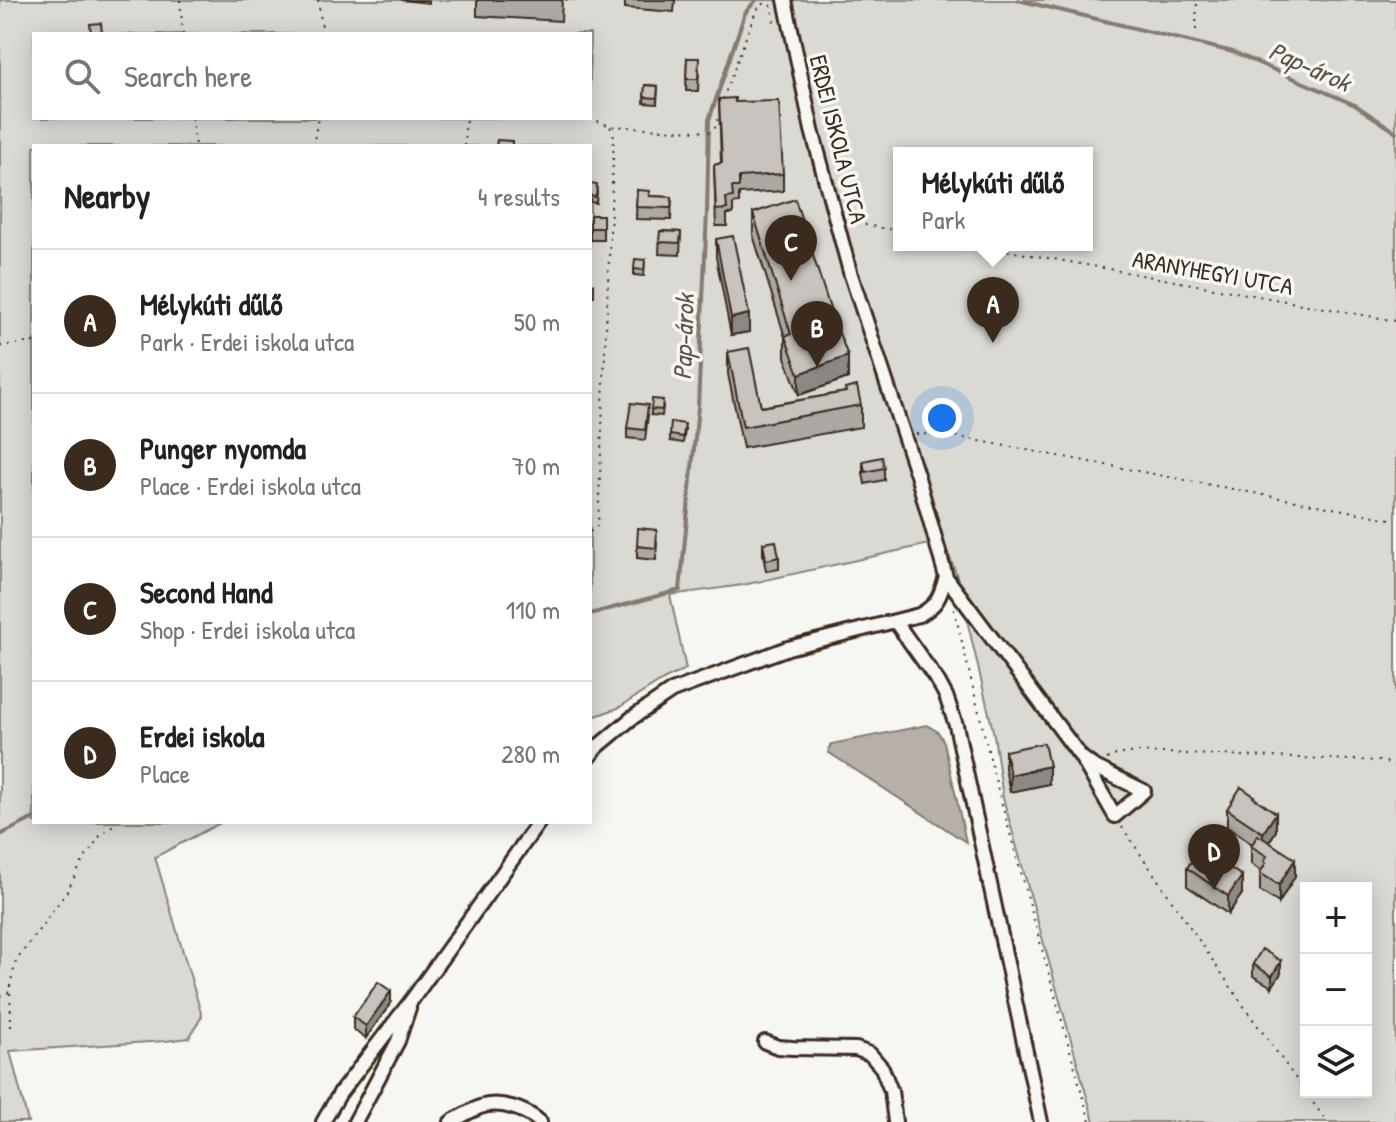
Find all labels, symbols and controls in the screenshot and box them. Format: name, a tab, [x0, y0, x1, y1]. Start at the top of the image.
search box	[32, 32, 592, 120]
water label: Pap-árok	[1263, 33, 1358, 101]
street label: ERDEI ISKOLA UTCA	[803, 51, 875, 227]
icon: search	[60, 54, 104, 98]
text: Search here	[124, 56, 252, 96]
popup	[893, 147, 1093, 251]
text: Mélykúti dűlő	[922, 162, 1064, 202]
text: Nearby	[64, 173, 150, 219]
text: 4 results	[478, 179, 560, 214]
text: Park	[922, 202, 965, 237]
pin: C	[765, 215, 817, 281]
street label: ARANYHEGYI UTCA	[1130, 242, 1296, 302]
pin: A	[967, 277, 1019, 343]
text: Mélykúti dűlő	[140, 284, 283, 324]
water label: Pap-árok	[664, 291, 703, 381]
pin: B	[791, 301, 843, 367]
text: A	[84, 304, 96, 339]
text: 50 m	[514, 304, 560, 339]
text: Park · Erdei iskola utca	[140, 324, 354, 359]
your location	[922, 398, 962, 438]
text: Punger nyomda	[140, 428, 306, 468]
text: B	[83, 448, 97, 483]
text: 70 m	[512, 448, 560, 483]
text: Place · Erdei iskola utca	[140, 468, 361, 503]
text: Second Hand	[140, 572, 273, 612]
text: C	[83, 592, 97, 627]
text: 110 m	[506, 592, 560, 627]
text: Shop · Erdei iskola utca	[140, 612, 355, 647]
text: Erdei iskola	[140, 716, 265, 756]
text: D	[84, 736, 96, 771]
text: 280 m	[501, 736, 560, 771]
text: Place	[140, 756, 190, 791]
pin: D	[1188, 824, 1240, 890]
map controls	[1300, 882, 1372, 1098]
button: +	[1300, 882, 1372, 954]
button: −	[1300, 954, 1372, 1026]
button: layers	[1300, 1026, 1372, 1098]

